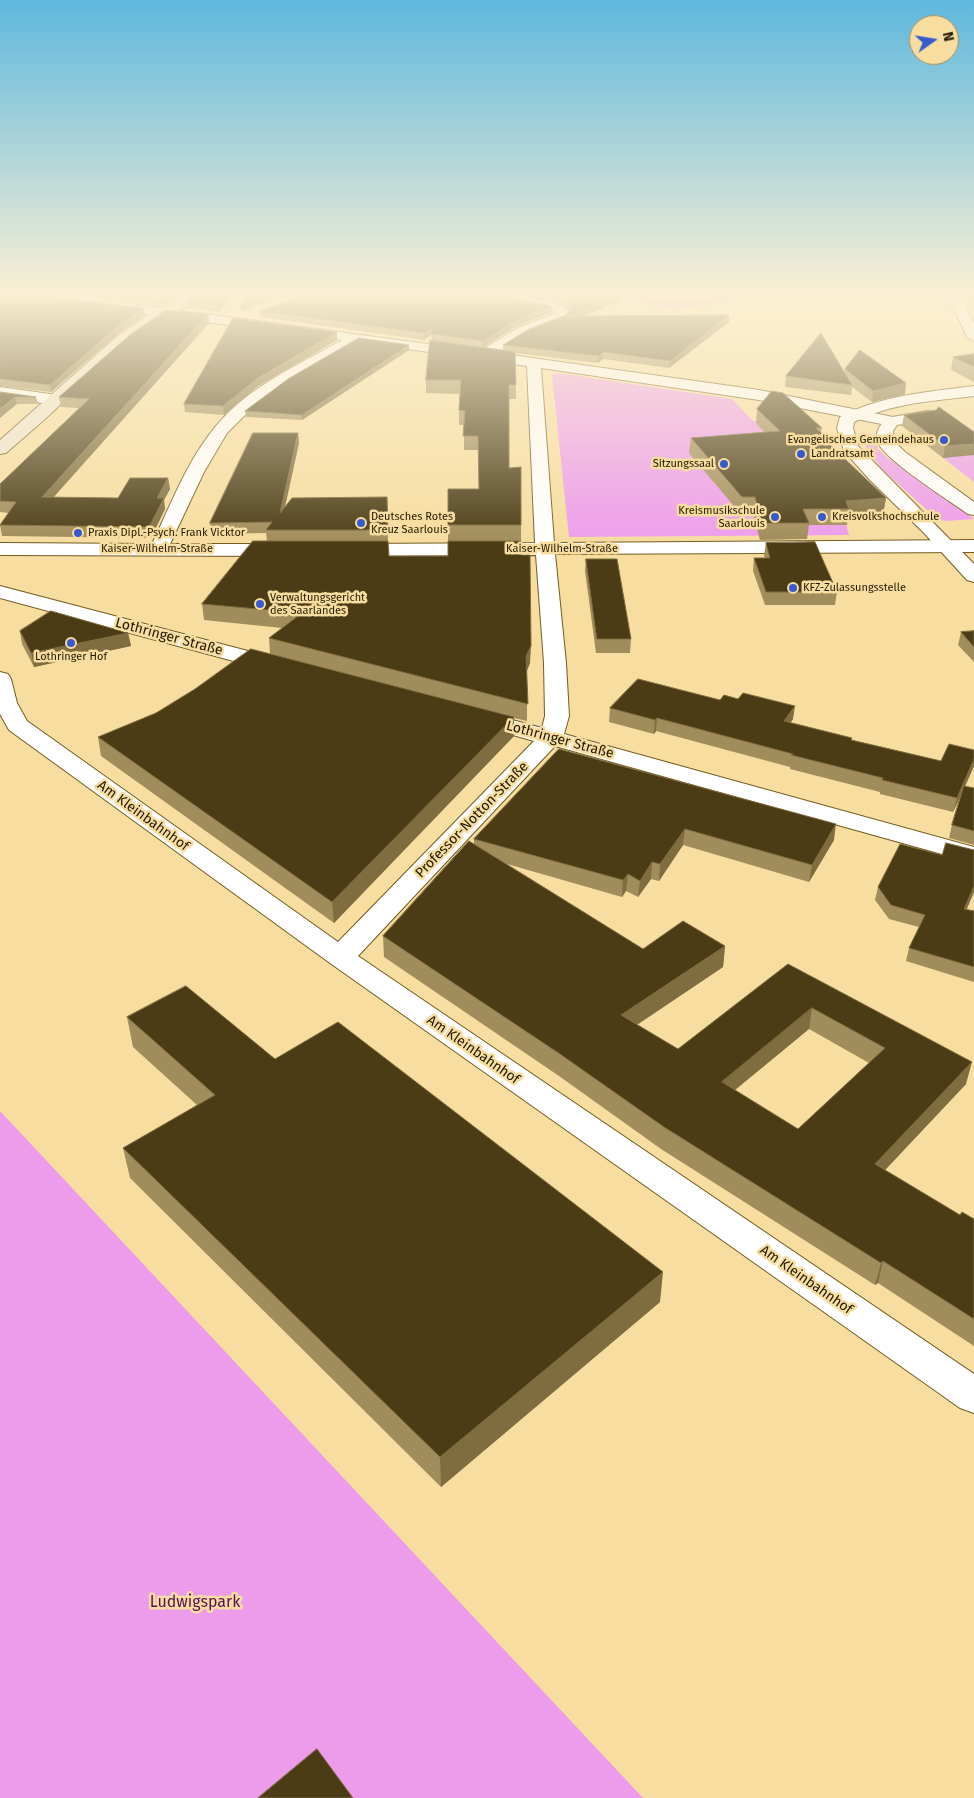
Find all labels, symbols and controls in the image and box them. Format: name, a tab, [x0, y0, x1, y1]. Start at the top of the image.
north arrow	[909, 15, 959, 65]
text: N	[939, 30, 957, 43]
place label: Evangelisches Gemeindehaus	[787, 433, 934, 447]
marker: Evangelisches Gemeindehaus	[938, 434, 950, 446]
place label: Landratsamt	[811, 447, 874, 461]
marker: Landratsamt	[795, 448, 807, 460]
place label: Sitzungssaal	[653, 457, 714, 471]
marker: Sitzungssaal	[718, 458, 730, 470]
place label: Kreismusikschule Saarlouis	[678, 504, 765, 530]
place label: Deutsches Rotes Kreuz Saarlouis	[371, 510, 453, 536]
place label: Kreisvolkshochschule	[832, 510, 939, 524]
marker: Kreismusikschule Saarlouis	[769, 511, 781, 523]
marker: Kreisvolkshochschule	[816, 511, 828, 523]
marker: Deutsches Rotes Kreuz Saarlouis	[355, 517, 367, 529]
place label: Praxis Dipl.-Psych. Frank Vicktor	[88, 526, 245, 540]
marker: Praxis Dipl.-Psych. Frank Vicktor	[72, 527, 84, 539]
street label: Kaiser-Wilhelm-Straße	[101, 542, 213, 556]
street label: Kaiser-Wilhelm-Straße	[506, 542, 618, 556]
place label: KFZ-Zulassungsstelle	[803, 581, 906, 595]
marker: KFZ-Zulassungsstelle	[787, 582, 799, 594]
place label: Verwaltungsgericht des Saarlandes	[270, 591, 365, 617]
marker: Verwaltungsgericht des Saarlandes	[254, 598, 266, 610]
street label: Lothringer Straße	[113, 615, 225, 659]
marker: Lothringer Hof	[65, 637, 77, 649]
place label: Lothringer Hof	[35, 650, 107, 664]
street label: Lothringer Straße	[504, 718, 616, 762]
street label: Professor-Notton-Straße	[412, 758, 532, 882]
street label: Am Kleinbahnhof	[94, 777, 192, 855]
street label: Am Kleinbahnhof	[424, 1012, 522, 1088]
street label: Am Kleinbahnhof	[757, 1242, 855, 1318]
park label: Ludwigspark	[150, 1593, 240, 1613]

